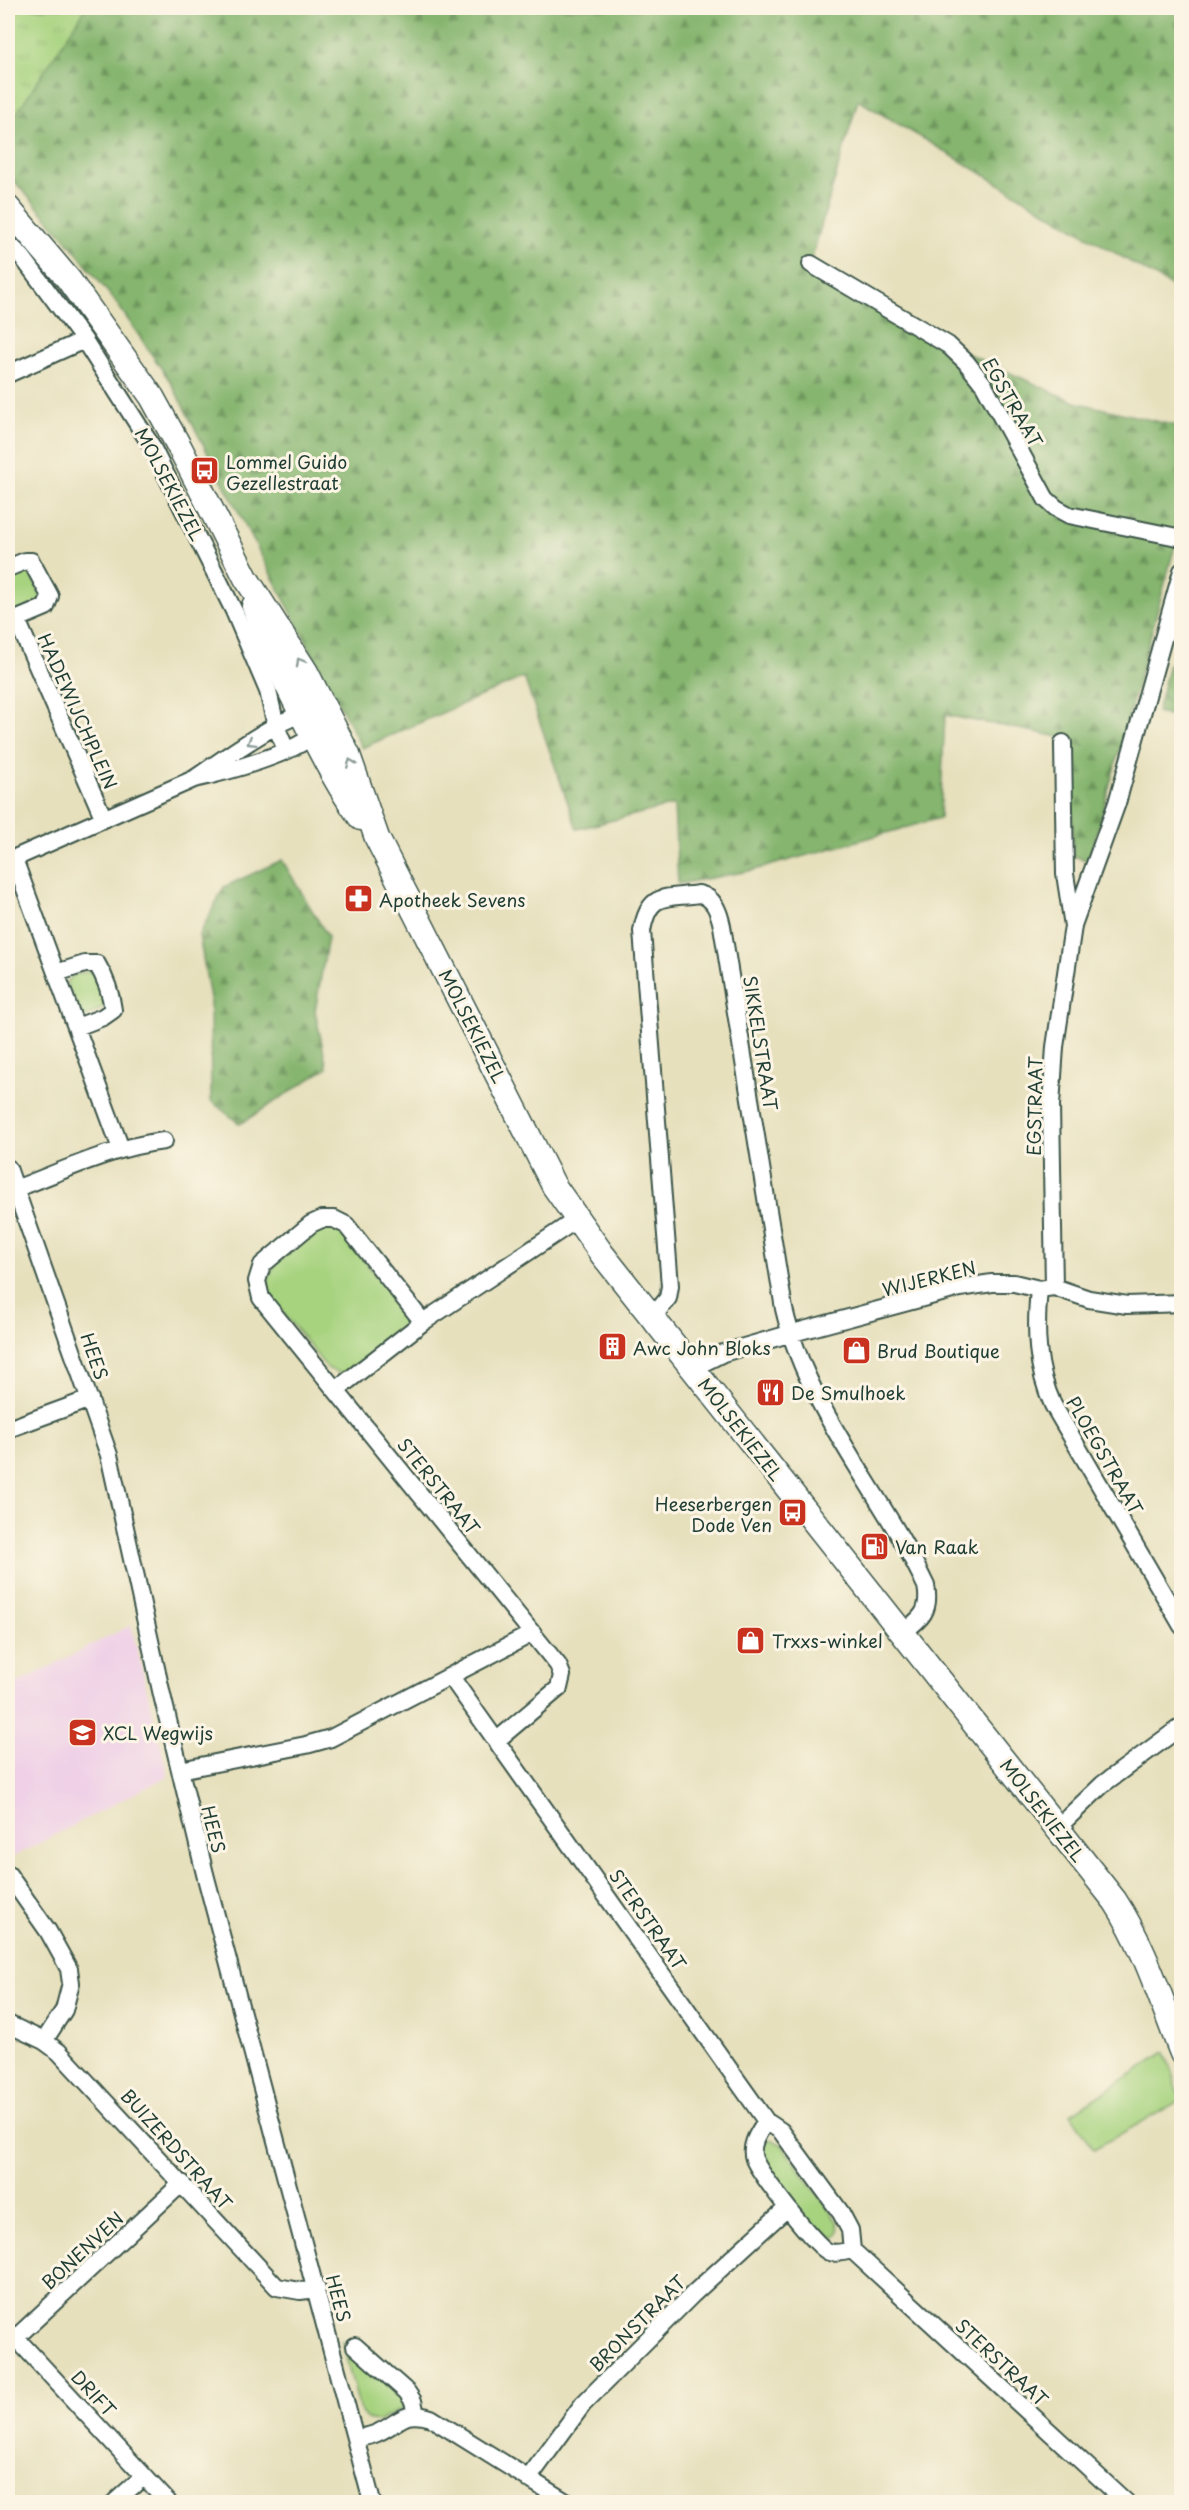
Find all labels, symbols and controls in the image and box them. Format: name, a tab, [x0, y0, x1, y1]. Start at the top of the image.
street label: EGSTRAAT	[976, 352, 1050, 452]
street label: MOLSEKIEZEL	[129, 423, 211, 545]
place label: Lommel Guido Gezellestraat	[226, 448, 347, 496]
bus stop icon: Lommel Guido Gezellestraat	[189, 455, 221, 487]
street label: HADEWIJCHPLEIN	[31, 629, 125, 793]
one-way arrow	[296, 658, 308, 668]
one-way arrow	[246, 735, 257, 746]
one-way arrow	[346, 758, 358, 769]
pharmacy icon: Apotheek Sevens	[342, 883, 374, 915]
place label: Apotheek Sevens	[379, 886, 525, 913]
street label: MOLSEKIEZEL	[433, 964, 513, 1088]
street label: SIKKELSTRAAT	[737, 974, 785, 1113]
street label: EGSTRAAT	[1020, 1055, 1048, 1156]
street label: WIJERKEN	[879, 1253, 979, 1303]
street label: HEES	[74, 1329, 116, 1383]
building icon: Awc John Bloks	[596, 1331, 628, 1363]
place label: Awc John Bloks	[633, 1334, 771, 1361]
shop icon: Brud Boutique	[840, 1334, 872, 1366]
place label: Brud Boutique	[877, 1337, 1000, 1364]
street label: MOLSEKIEZEL	[692, 1372, 790, 1487]
restaurant icon: De Smulhoek	[754, 1376, 786, 1408]
place label: De Smulhoek	[791, 1379, 906, 1406]
street label: PLOEGSTRAAT	[1060, 1391, 1150, 1520]
street label: STERSTRAAT	[391, 1432, 487, 1541]
place label: Heeserbergen Dode Ven	[655, 1490, 772, 1538]
bus stop icon: Heeserbergen Dode Ven	[777, 1497, 809, 1529]
fuel station icon: Van Raak	[858, 1530, 890, 1562]
place label: Van Raak	[895, 1533, 979, 1560]
shop icon: Trxxs-winkel	[735, 1624, 767, 1656]
place label: Trxxs-winkel	[772, 1627, 883, 1654]
school or university icon: XCL Wegwijs	[66, 1716, 98, 1748]
place label: XCL Wegwijs	[103, 1719, 213, 1746]
street label: MOLSEKIEZEL	[994, 1753, 1092, 1868]
street label: HEES	[195, 1802, 233, 1856]
street label: STERSTRAAT	[603, 1863, 693, 1976]
street label: BUIZERDSTRAAT	[115, 2082, 239, 2216]
street label: BONENVEN	[35, 2205, 129, 2295]
street label: BRONSTRAAT	[583, 2268, 692, 2377]
street label: HEES	[320, 2271, 358, 2325]
street label: STERSTRAAT	[950, 2312, 1055, 2413]
street label: DRIFT	[65, 2364, 123, 2423]

